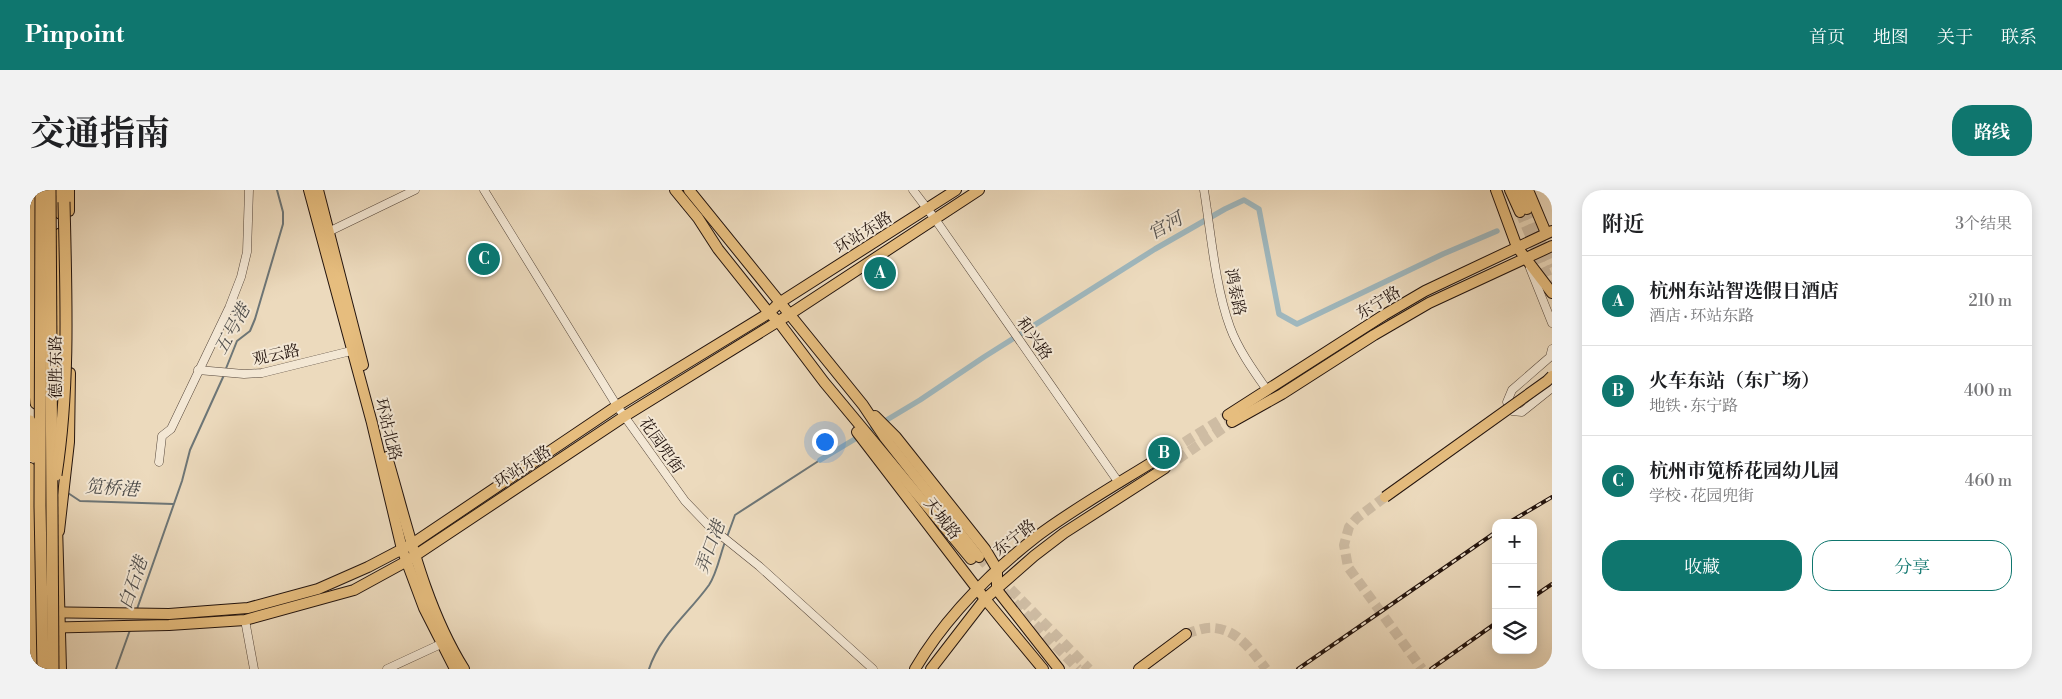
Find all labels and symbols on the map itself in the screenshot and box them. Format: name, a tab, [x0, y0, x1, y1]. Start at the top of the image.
water label: 官河	[1144, 206, 1189, 245]
street label: 环站东路	[831, 207, 896, 258]
pin: C	[468, 240, 500, 278]
pin: A	[864, 254, 896, 292]
street label: 鸿泰路	[1220, 267, 1250, 318]
street label: 东宁路	[1353, 282, 1404, 324]
water label: 五号港	[209, 298, 257, 358]
street label: 和兴路	[1012, 313, 1056, 364]
street label: 德胜东路	[46, 335, 66, 399]
street label: 观云路	[251, 340, 302, 370]
street label: 环站北路	[371, 396, 405, 463]
street label: 花园兜街	[635, 414, 688, 478]
your location	[812, 429, 838, 455]
pin: B	[1148, 434, 1180, 472]
street label: 环站东路	[490, 441, 555, 493]
water label: 笕桥港	[84, 475, 142, 502]
street label: 天城路	[920, 494, 965, 544]
street label: 东宁路	[990, 515, 1040, 560]
water label: 弄口港	[690, 516, 731, 576]
water label: 白石港	[114, 552, 154, 612]

